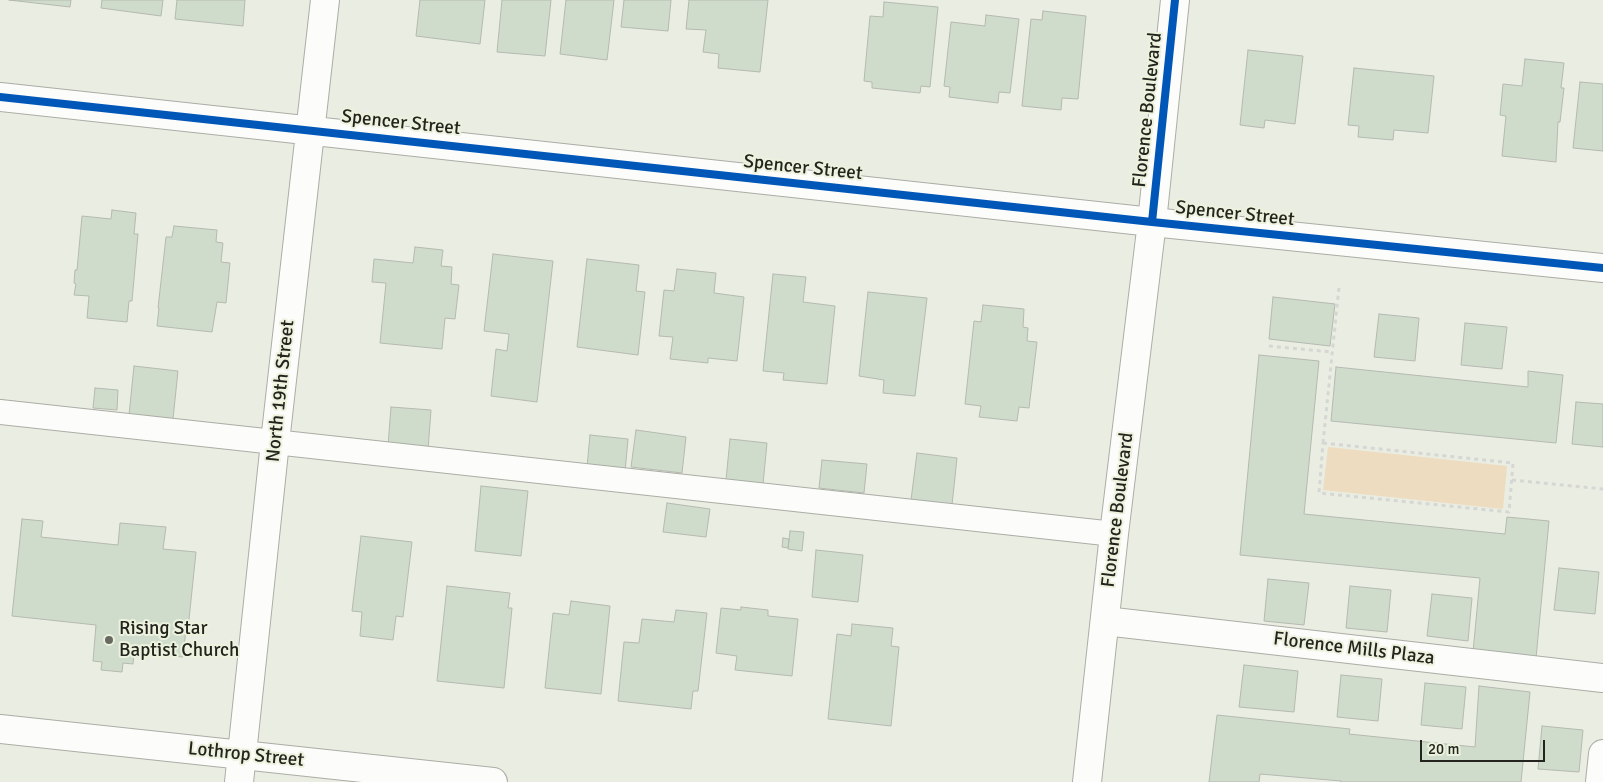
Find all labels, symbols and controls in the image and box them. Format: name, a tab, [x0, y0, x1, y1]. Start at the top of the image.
street label: Florence Boulevard	[1129, 31, 1167, 189]
street label: Spencer Street	[340, 105, 462, 141]
street label: Spencer Street	[742, 150, 864, 186]
street label: Spencer Street	[1174, 196, 1296, 232]
street label: North 19th Street	[262, 319, 300, 463]
street label: Florence Boulevard	[1097, 431, 1139, 589]
place label: Rising Star Baptist Church	[119, 618, 239, 662]
street label: Florence Mills Plaza	[1272, 628, 1436, 670]
marker: Rising Star Baptist Church	[103, 634, 115, 646]
scale bar	[1423, 730, 1548, 762]
street label: Lothrop Street	[187, 738, 305, 772]
text: 20 m	[1428, 740, 1459, 758]

